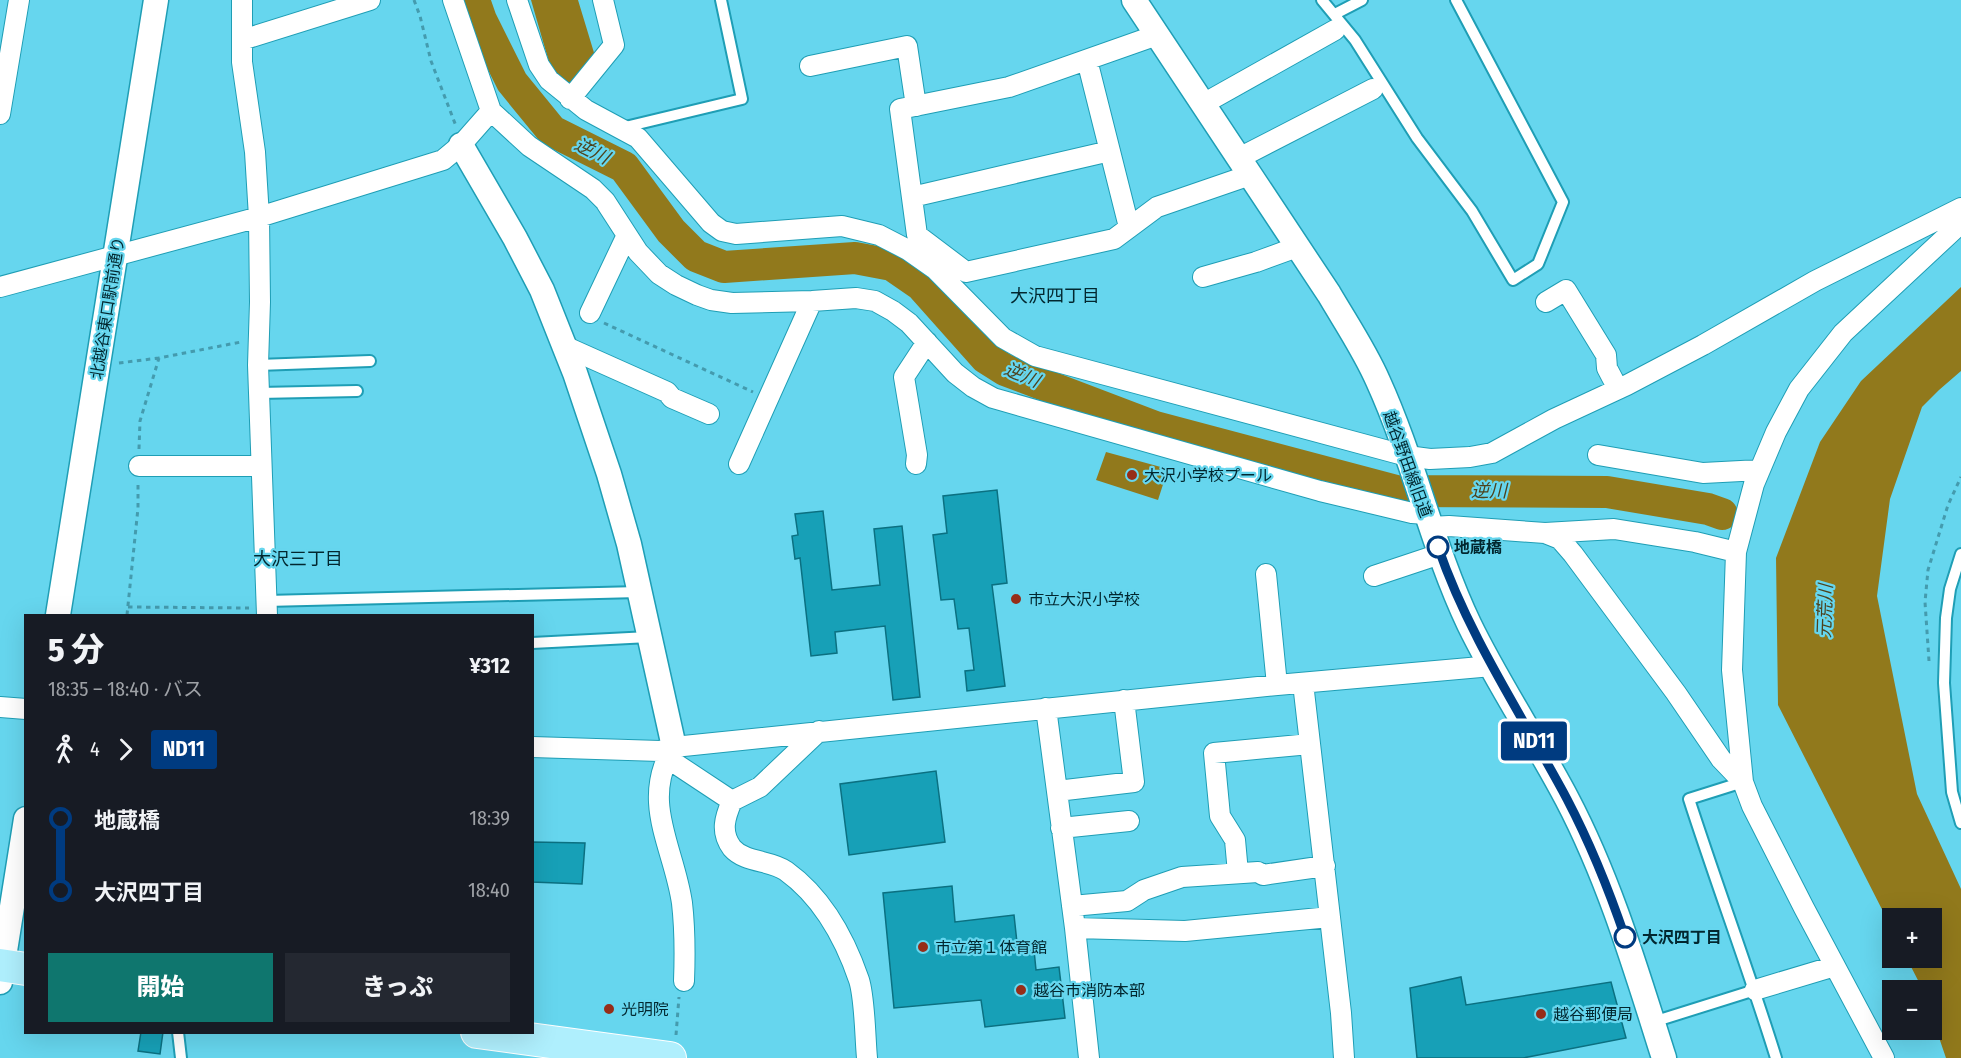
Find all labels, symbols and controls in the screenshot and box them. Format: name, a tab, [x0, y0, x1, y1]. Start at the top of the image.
water label: 逆川	[571, 133, 615, 170]
street label: 北越谷東口駅前通り	[87, 235, 128, 381]
district label: 大沢四丁目	[1010, 285, 1100, 307]
water label: 逆川	[1001, 358, 1045, 393]
street label: 越谷野田線旧道	[1379, 408, 1436, 520]
place label: 大沢小学校プール	[1144, 466, 1272, 485]
marker: 大沢小学校プール	[1125, 468, 1139, 482]
water label: 逆川	[1471, 480, 1509, 502]
marker: 地蔵橋	[1427, 536, 1449, 558]
place label: 地蔵橋	[1454, 538, 1502, 557]
district label: 大沢三丁目	[253, 548, 343, 570]
water label: 元荒川	[1813, 582, 1837, 638]
place label: 市立大沢小学校	[1028, 590, 1140, 609]
marker: 市立大沢小学校	[1009, 592, 1023, 606]
text: 5 分	[48, 630, 104, 670]
text: ¥312	[469, 652, 510, 679]
text: 18:35 – 18:40 · バス	[48, 677, 203, 701]
line badge: ND11	[1492, 722, 1576, 760]
text: ND11	[1513, 728, 1555, 754]
icon: walk	[48, 733, 81, 766]
icon: forward	[109, 733, 142, 766]
text: ND11	[163, 736, 205, 762]
text: 4	[90, 737, 100, 761]
text: 18:39	[469, 806, 510, 830]
text: 地蔵橋	[94, 807, 160, 834]
text: 18:40	[468, 878, 510, 902]
text: 大沢四丁目	[94, 879, 204, 906]
map controls	[1882, 908, 1942, 1040]
button: +	[1882, 908, 1942, 968]
marker: 大沢四丁目	[1614, 926, 1636, 948]
place label: 大沢四丁目	[1642, 928, 1722, 947]
place label: 市立第１体育館	[935, 938, 1047, 957]
marker: 市立第１体育館	[916, 940, 930, 954]
button: 開始	[48, 953, 273, 1022]
button: きっぷ	[285, 953, 510, 1022]
button: −	[1882, 980, 1942, 1040]
place label: 越谷市消防本部	[1033, 981, 1145, 1000]
marker: 越谷市消防本部	[1014, 983, 1028, 997]
place label: 光明院	[621, 1000, 669, 1019]
marker: 光明院	[602, 1002, 616, 1016]
place label: 越谷郵便局	[1553, 1005, 1633, 1024]
marker: 越谷郵便局	[1534, 1007, 1548, 1021]

